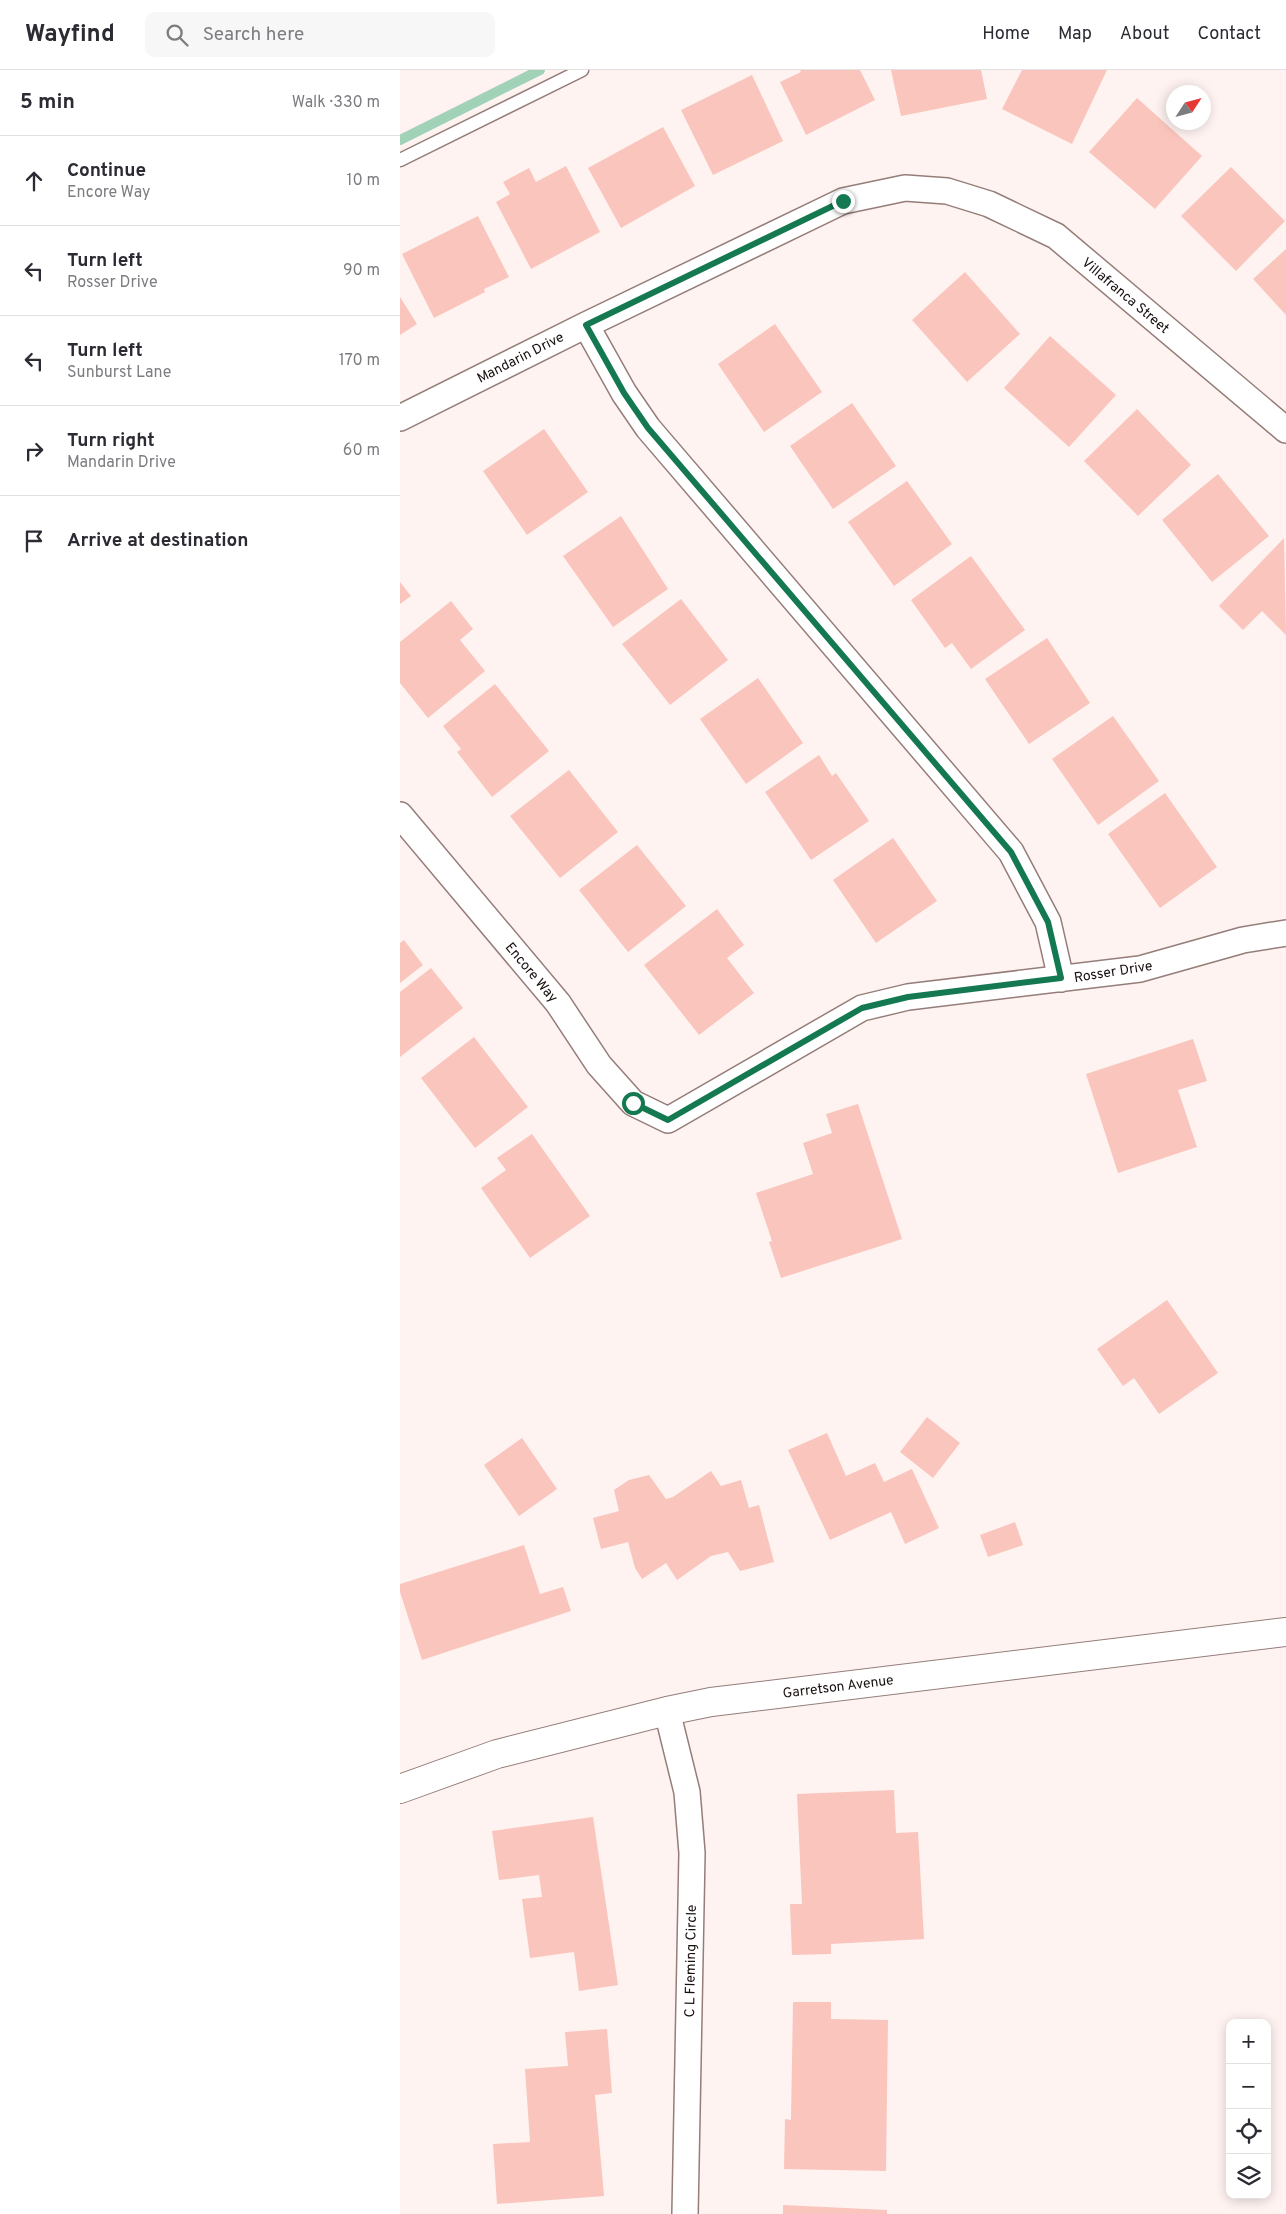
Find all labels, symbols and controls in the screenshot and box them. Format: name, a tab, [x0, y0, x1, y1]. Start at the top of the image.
search box	[145, 12, 495, 57]
text: Wayfind	[25, 20, 115, 50]
icon: search	[163, 21, 191, 49]
text: Search here	[203, 23, 304, 47]
text: Home	[982, 23, 1030, 46]
text: Map	[1058, 23, 1092, 46]
text: About	[1120, 23, 1169, 46]
text: Contact	[1197, 23, 1261, 46]
north arrow	[1166, 85, 1211, 130]
text: 5 min	[20, 89, 75, 116]
text: Walk · 330 m	[292, 93, 380, 113]
text: Continue	[67, 159, 146, 183]
icon: ahead	[20, 167, 48, 195]
text: 10 m	[346, 171, 380, 191]
text: Encore Way	[67, 183, 151, 203]
route end	[832, 190, 855, 213]
text: Turn left	[67, 249, 143, 273]
street label: Villafranca Street	[1078, 255, 1172, 338]
icon: left	[20, 257, 48, 285]
text: 90 m	[343, 261, 380, 281]
text: Rosser Drive	[67, 273, 158, 293]
street label: Mandarin Drive	[474, 329, 567, 388]
text: Turn left	[67, 339, 143, 363]
icon: left	[20, 347, 48, 375]
text: 170 m	[339, 351, 380, 371]
text: Sunburst Lane	[67, 363, 171, 383]
text: Turn right	[67, 429, 155, 453]
icon: right	[20, 437, 48, 465]
text: 60 m	[343, 441, 380, 461]
text: Mandarin Drive	[67, 453, 176, 473]
icon: arrive	[20, 527, 48, 555]
text: Arrive at destination	[67, 529, 248, 553]
street label: Encore Way	[501, 940, 561, 1006]
street label: Rosser Drive	[1073, 958, 1154, 987]
route start	[622, 1092, 645, 1115]
street label: Garretson Avenue	[782, 1672, 895, 1703]
street label: C L Fleming Circle	[682, 1904, 701, 2018]
map controls	[1226, 2019, 1271, 2199]
button: +	[1226, 2019, 1271, 2064]
button: −	[1226, 2064, 1271, 2109]
button: locate	[1226, 2109, 1271, 2154]
button: layers	[1226, 2154, 1271, 2199]

